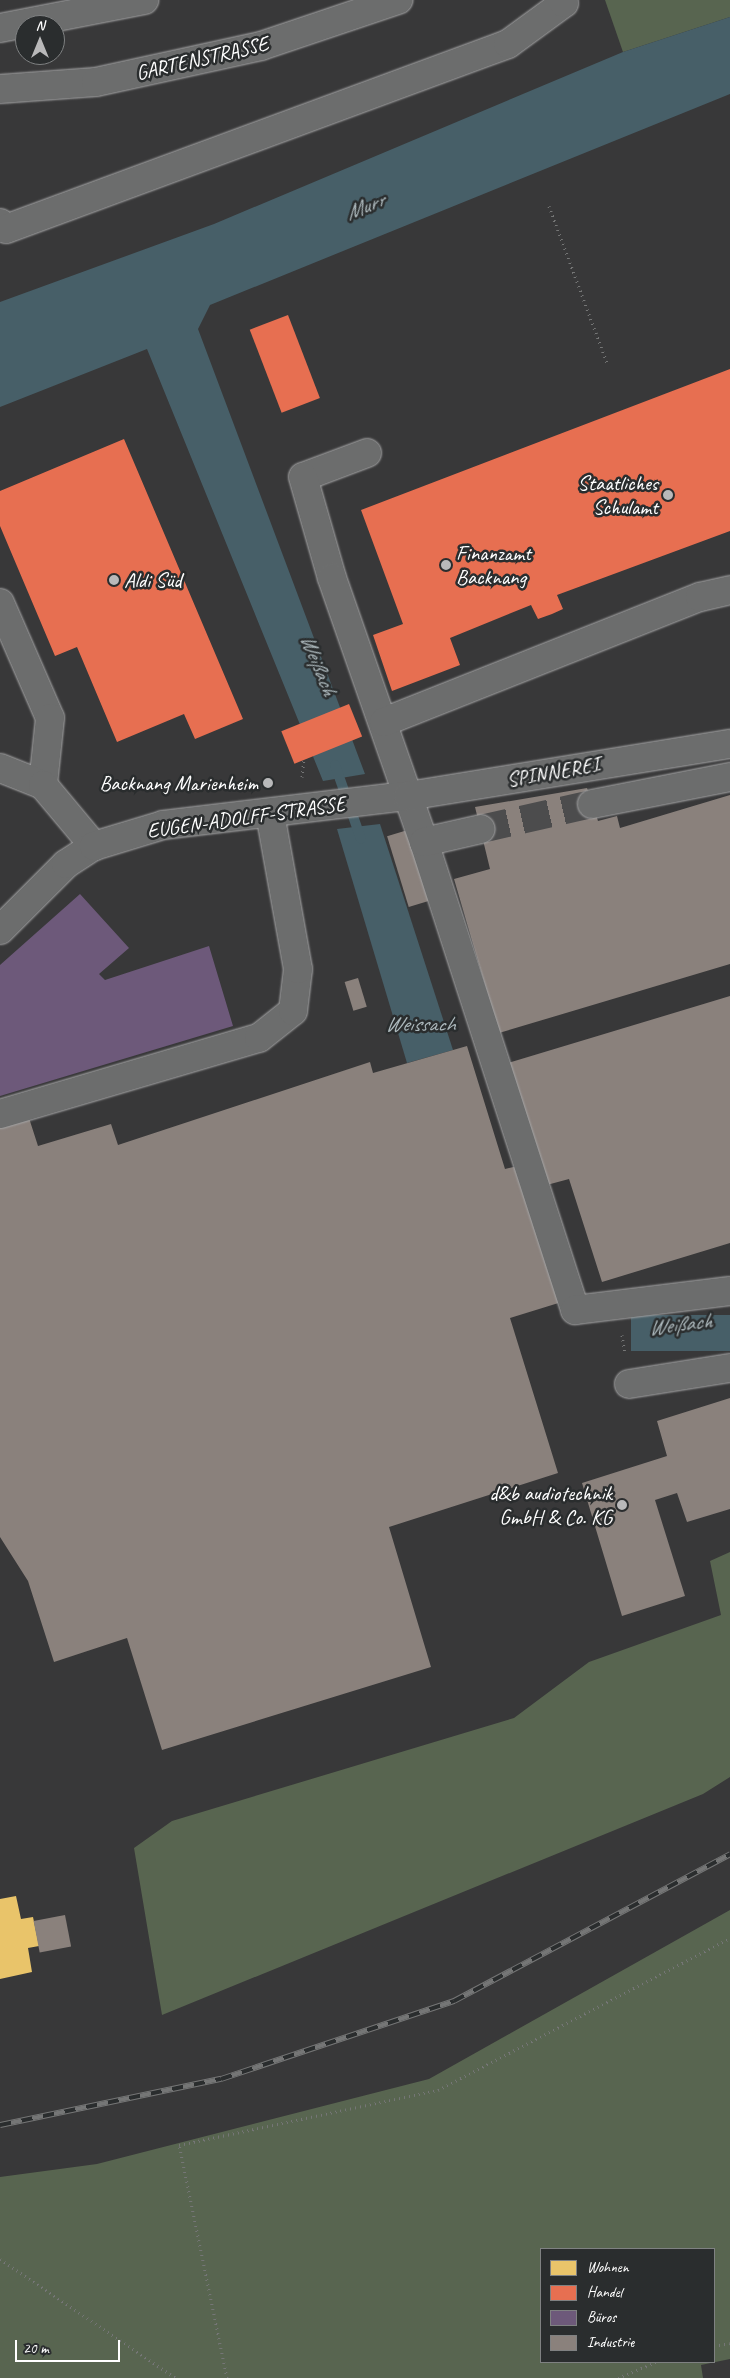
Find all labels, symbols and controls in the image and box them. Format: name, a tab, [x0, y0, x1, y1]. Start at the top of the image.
north arrow	[15, 15, 65, 65]
text: N	[36, 17, 44, 34]
street label: GARTENSTRASSE	[133, 31, 271, 85]
water label: Murr	[342, 187, 388, 227]
place label: Staatliches Schulamt	[577, 470, 658, 520]
marker: Staatliches Schulamt	[662, 489, 674, 501]
place label: Finanzamt Backnang	[456, 540, 531, 590]
marker: Finanzamt Backnang	[440, 559, 452, 571]
place label: Aldi Süd	[124, 567, 182, 593]
marker: Aldi Süd	[108, 574, 120, 586]
water label: Weißach	[294, 631, 342, 699]
street label: SPINNEREI	[505, 751, 601, 793]
place label: Backnang Marienheim	[99, 770, 258, 796]
marker: Backnang Marienheim	[262, 777, 274, 789]
street label: EUGEN-ADOLFF-STRASSE	[145, 791, 347, 843]
water label: Weissach	[385, 1012, 455, 1038]
water label: Weißach	[647, 1308, 713, 1342]
place label: d&b audiotechnik GmbH & Co. KG	[489, 1480, 612, 1530]
marker: d&b audiotechnik GmbH & Co. KG	[616, 1499, 628, 1511]
legend	[540, 2248, 715, 2363]
text: Wohnen	[587, 2258, 628, 2277]
text: Handel	[587, 2283, 622, 2302]
text: Büros	[587, 2308, 616, 2327]
scale bar	[18, 2330, 122, 2362]
text: Industrie	[587, 2333, 634, 2352]
text: 20 m	[23, 2339, 49, 2358]

